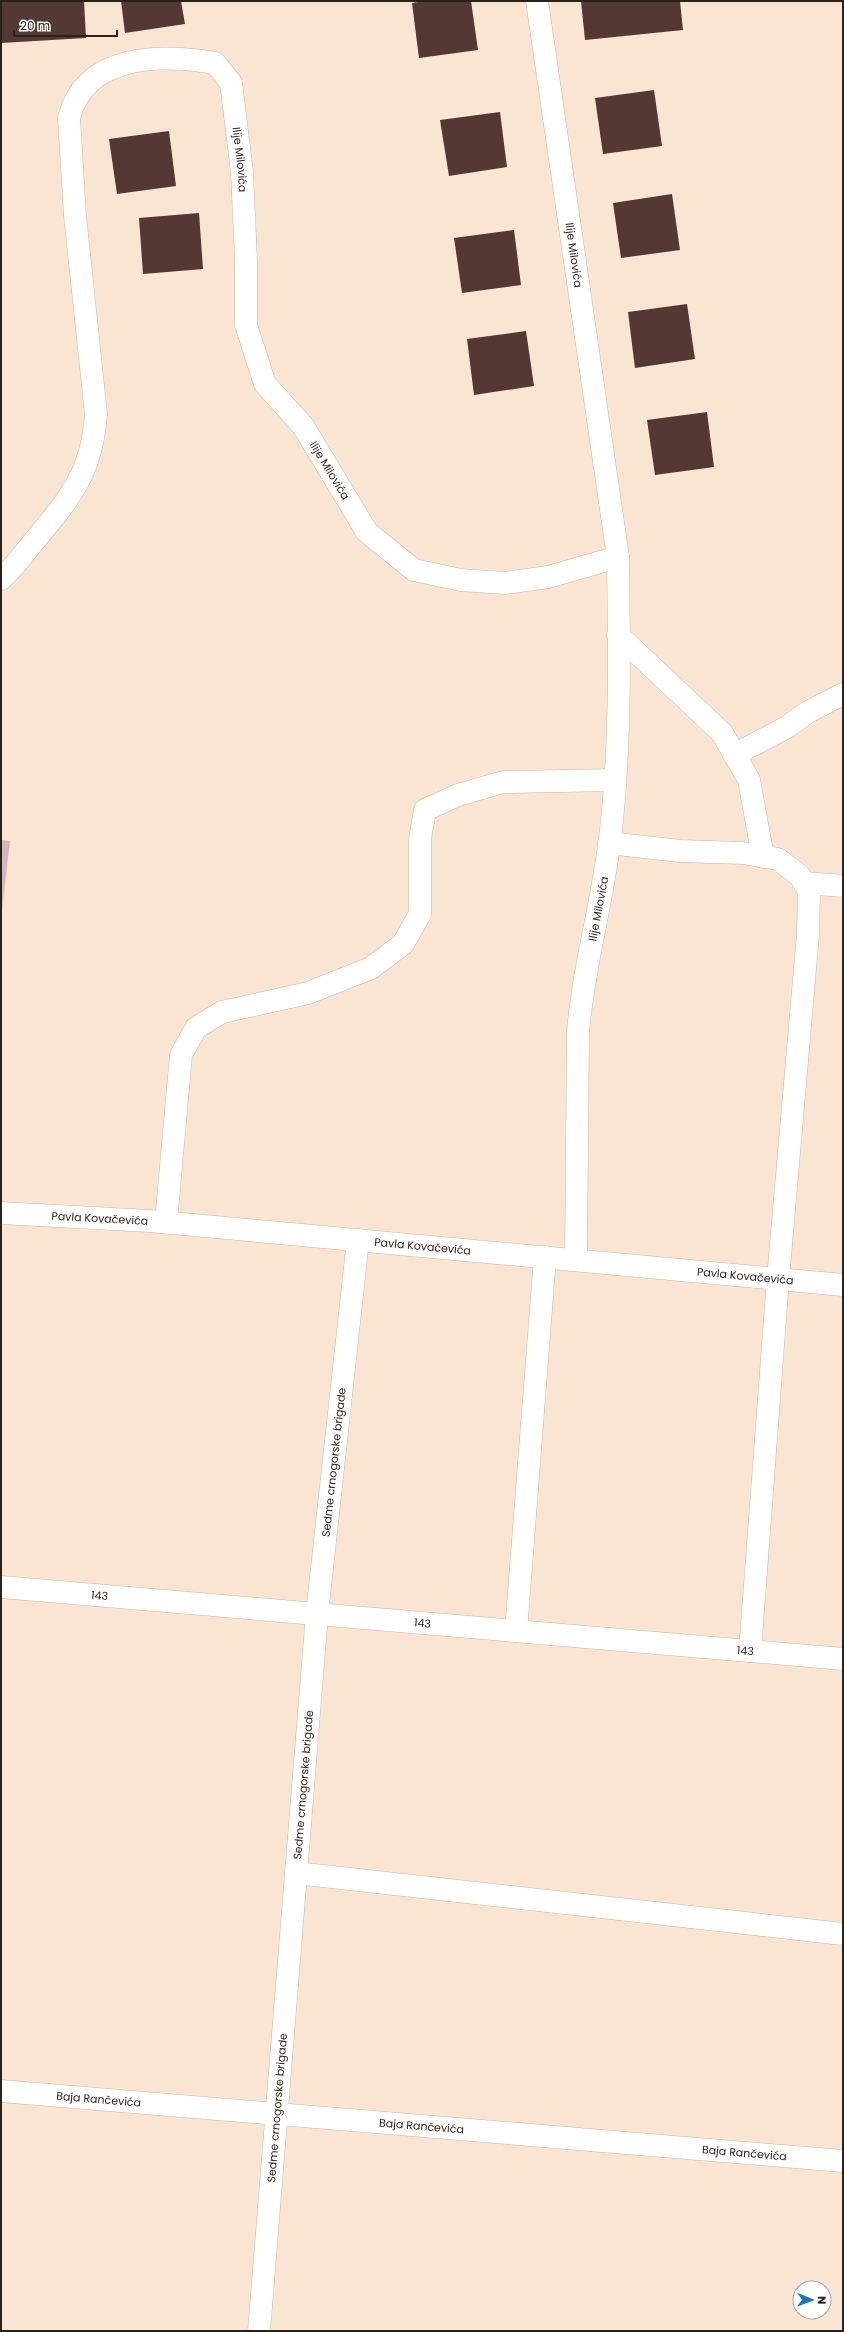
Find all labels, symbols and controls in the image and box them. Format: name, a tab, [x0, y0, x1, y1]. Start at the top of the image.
scale bar	[14, 12, 117, 38]
text: 20 m	[20, 17, 50, 34]
street label: Ilije Milovića	[229, 126, 251, 193]
street label: Ilije Milovića	[562, 221, 586, 289]
street label: Ilije Milovića	[306, 438, 354, 503]
street label: Ilije Milovića	[584, 875, 612, 942]
street label: Pavla Kovačevića	[51, 1208, 149, 1229]
street label: Pavla Kovačevića	[374, 1234, 472, 1259]
street label: Pavla Kovačevića	[696, 1264, 794, 1288]
street label: Sedme crnogorske brigade	[318, 1387, 350, 1538]
street label: 143	[91, 1587, 109, 1604]
street label: 143	[413, 1614, 432, 1632]
street label: 143	[736, 1642, 754, 1659]
street label: Sedme crnogorske brigade	[289, 1709, 317, 1860]
street label: Sedme crnogorske brigade	[263, 2032, 291, 2183]
street label: Baja Rančevića	[56, 2088, 142, 2111]
street label: Baja Rančevića	[379, 2114, 465, 2137]
street label: Baja Rančevića	[701, 2141, 787, 2164]
north arrow	[792, 2280, 832, 2320]
text: N	[814, 2296, 830, 2304]

